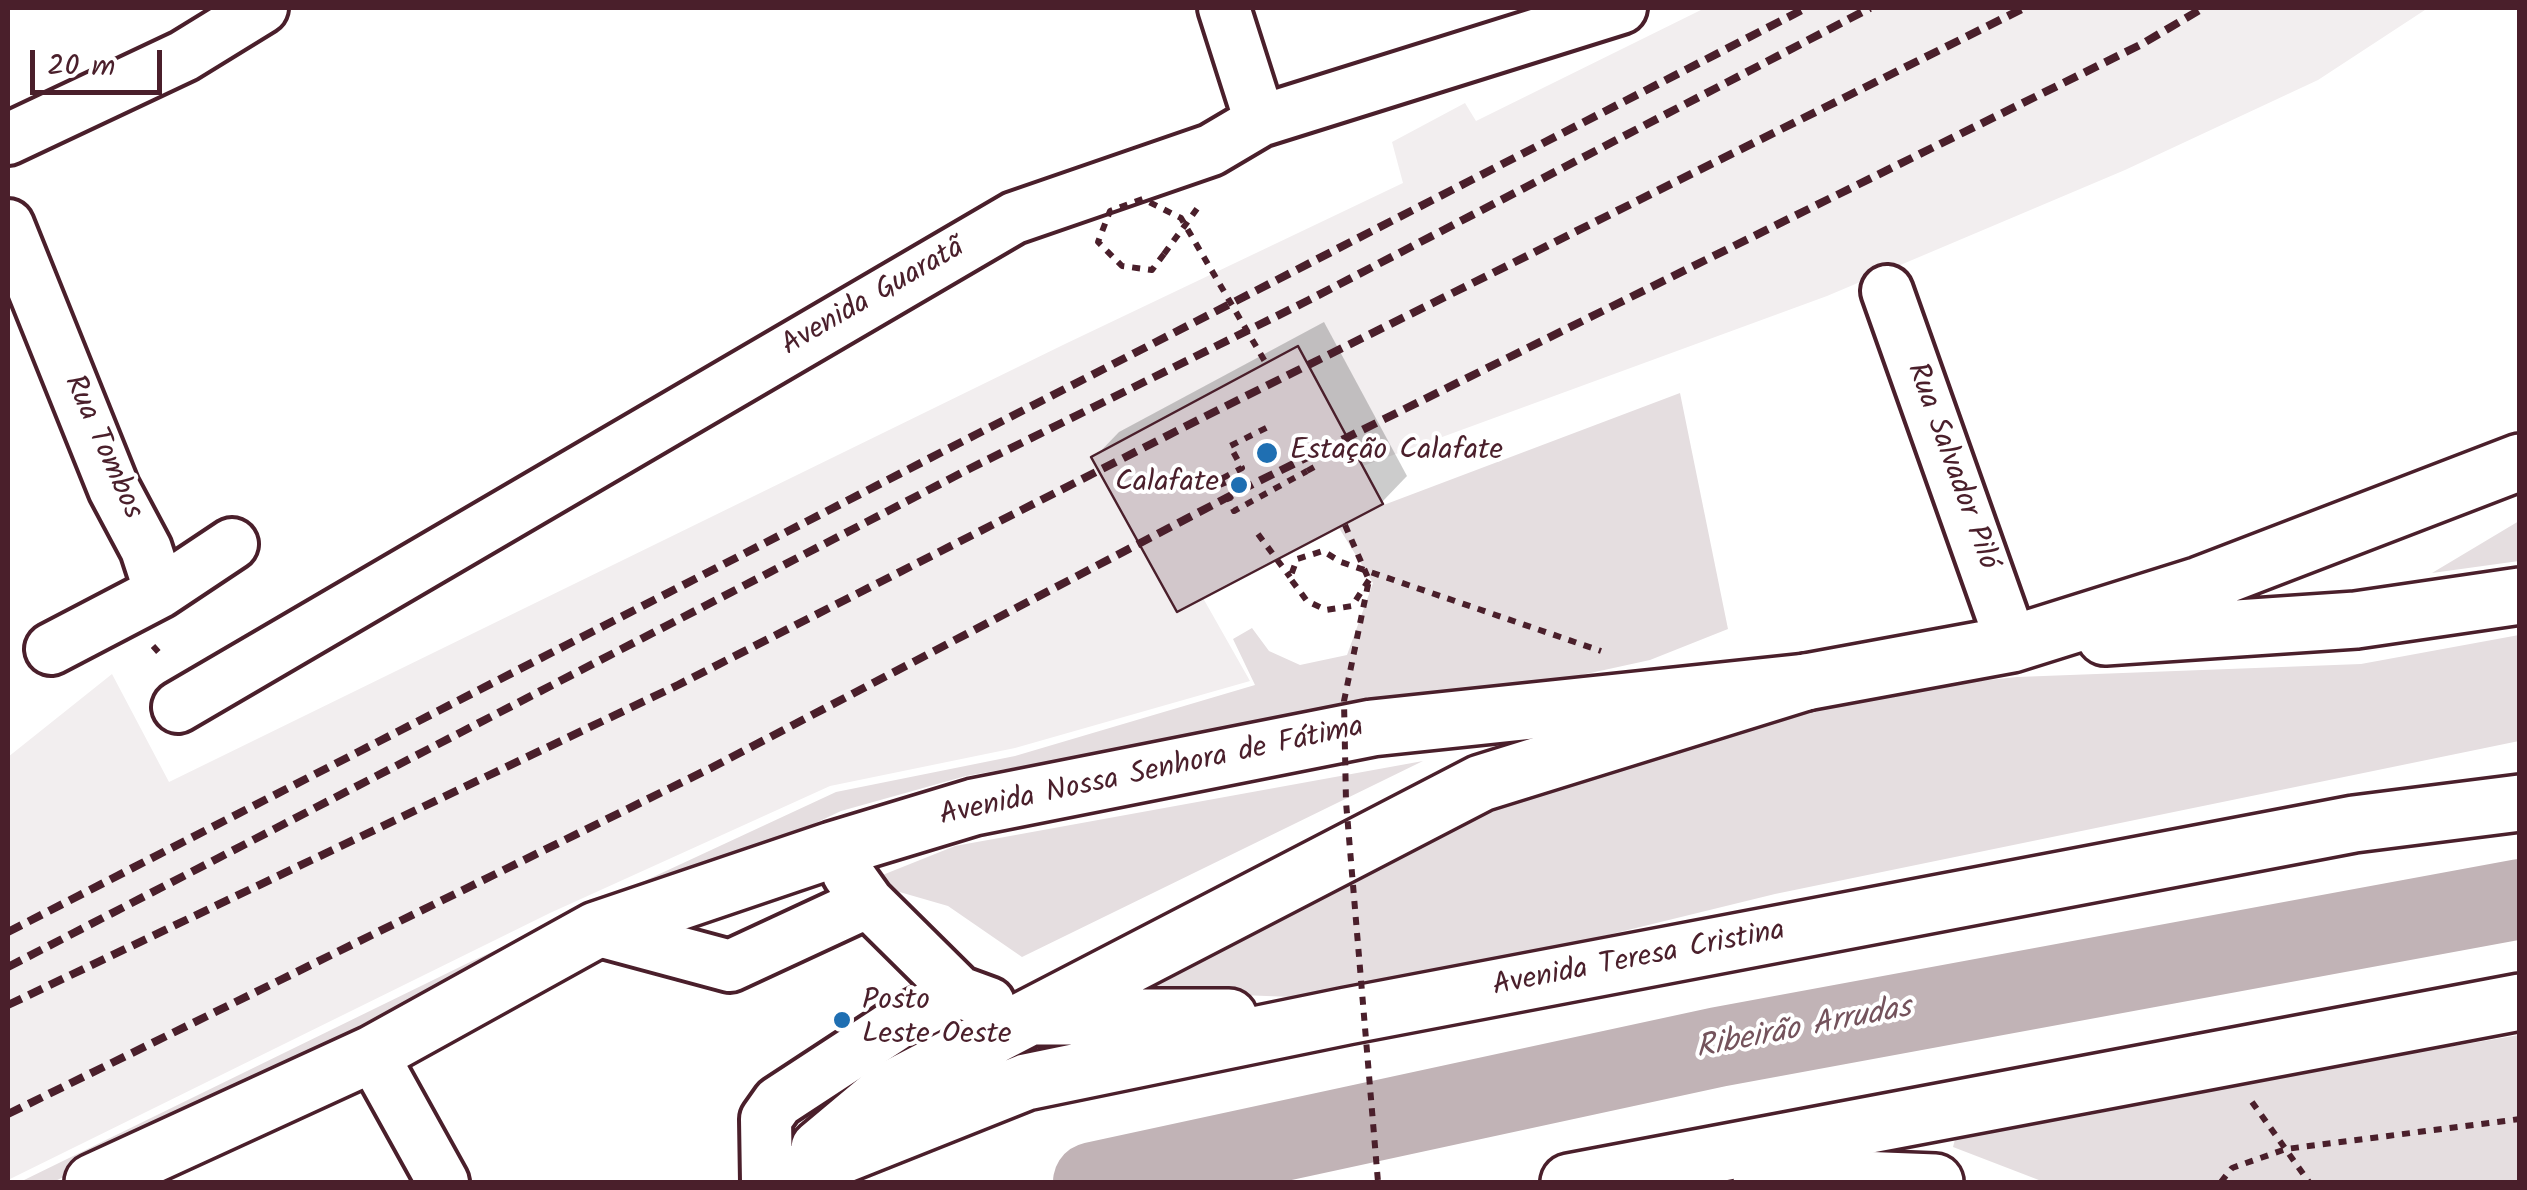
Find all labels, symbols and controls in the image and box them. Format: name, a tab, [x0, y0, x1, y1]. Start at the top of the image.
scale bar	[35, 30, 168, 92]
text: 20 m	[47, 43, 115, 91]
street label: Avenida Guaratã	[776, 232, 972, 366]
street label: Rua Salvador Piló	[1896, 359, 2004, 575]
street label: Rua Tombos	[53, 370, 149, 526]
place label: Estação Calafate	[1290, 435, 1503, 471]
marker: Estação Calafate	[1254, 440, 1280, 466]
place label: Calafate	[1115, 467, 1219, 503]
marker: Calafate	[1228, 474, 1250, 496]
street label: Avenida Nossa Senhora de Fátima	[937, 711, 1367, 837]
street label: Avenida Teresa Cristina	[1490, 915, 1788, 1007]
place label: Posto Leste Oeste	[862, 985, 1012, 1056]
water label: Ribeirão Arrudas	[1693, 991, 1915, 1071]
marker: Posto Leste Oeste	[831, 1009, 853, 1031]

